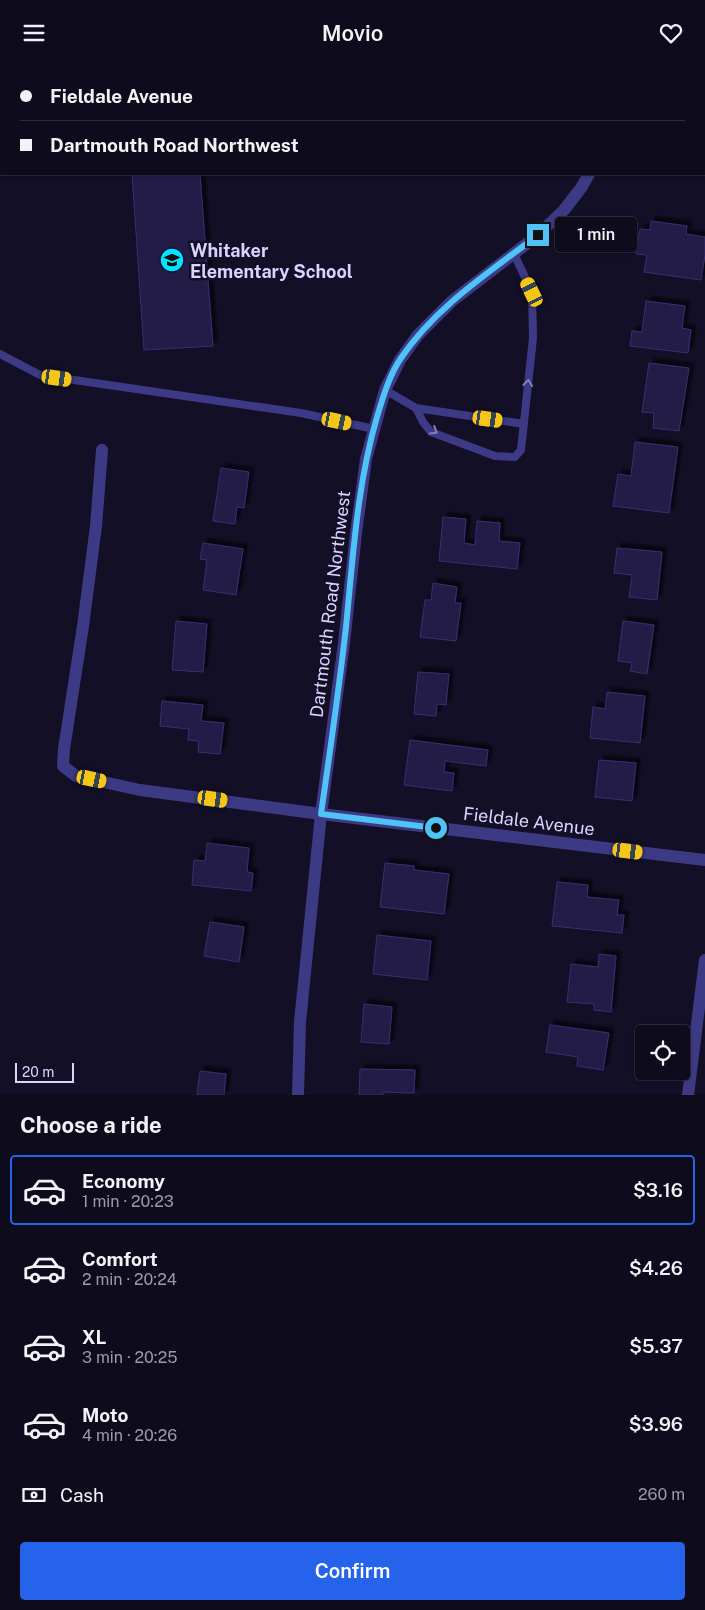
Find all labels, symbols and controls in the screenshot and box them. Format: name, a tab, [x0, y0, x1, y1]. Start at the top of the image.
icon: menu	[20, 19, 48, 47]
icon: heart	[657, 19, 685, 47]
text: Movio	[322, 20, 383, 46]
text: Fieldale Avenue	[50, 85, 193, 107]
text: Dartmouth Road Northwest	[50, 134, 299, 156]
callout: 1 min	[556, 217, 638, 253]
route end	[527, 224, 549, 246]
text: 1 min	[577, 225, 615, 244]
place label: Whitaker Elementary School	[190, 240, 353, 282]
school or university icon: Whitaker Elementary School	[159, 247, 185, 273]
car	[518, 275, 545, 309]
car	[41, 368, 72, 388]
one-way arrow	[522, 378, 533, 386]
car	[472, 409, 503, 429]
car	[320, 411, 353, 431]
one-way arrow	[429, 425, 438, 435]
street label: Dartmouth Road Northwest	[306, 489, 354, 719]
car	[75, 769, 108, 789]
car	[197, 789, 228, 809]
street label: Fieldale Avenue	[462, 803, 596, 839]
route start	[425, 817, 447, 839]
car	[612, 842, 643, 860]
map controls	[635, 1025, 690, 1080]
button: locate	[635, 1025, 690, 1080]
scale bar	[15, 1060, 74, 1083]
text: 20 m	[22, 1064, 54, 1080]
text: Choose a ride	[20, 1112, 162, 1138]
icon: car	[22, 1168, 67, 1213]
text: Economy	[82, 1170, 165, 1192]
text: $3.16	[633, 1179, 683, 1201]
text: 1 min · 20:23	[82, 1192, 174, 1211]
icon: car	[22, 1246, 67, 1291]
text: Comfort	[82, 1248, 158, 1270]
text: $4.26	[629, 1257, 683, 1279]
text: 2 min · 20:24	[82, 1270, 177, 1289]
icon: car	[22, 1324, 67, 1369]
text: XL	[82, 1326, 107, 1348]
text: $5.37	[629, 1335, 683, 1357]
text: 3 min · 20:25	[82, 1348, 178, 1367]
icon: car	[22, 1402, 67, 1447]
text: Moto	[82, 1404, 128, 1426]
text: $3.96	[629, 1413, 683, 1435]
text: 4 min · 20:26	[82, 1426, 177, 1445]
icon: cash	[20, 1481, 48, 1509]
text: Cash	[60, 1484, 104, 1506]
text: 260 m	[638, 1485, 685, 1504]
button: Confirm	[20, 1542, 685, 1600]

